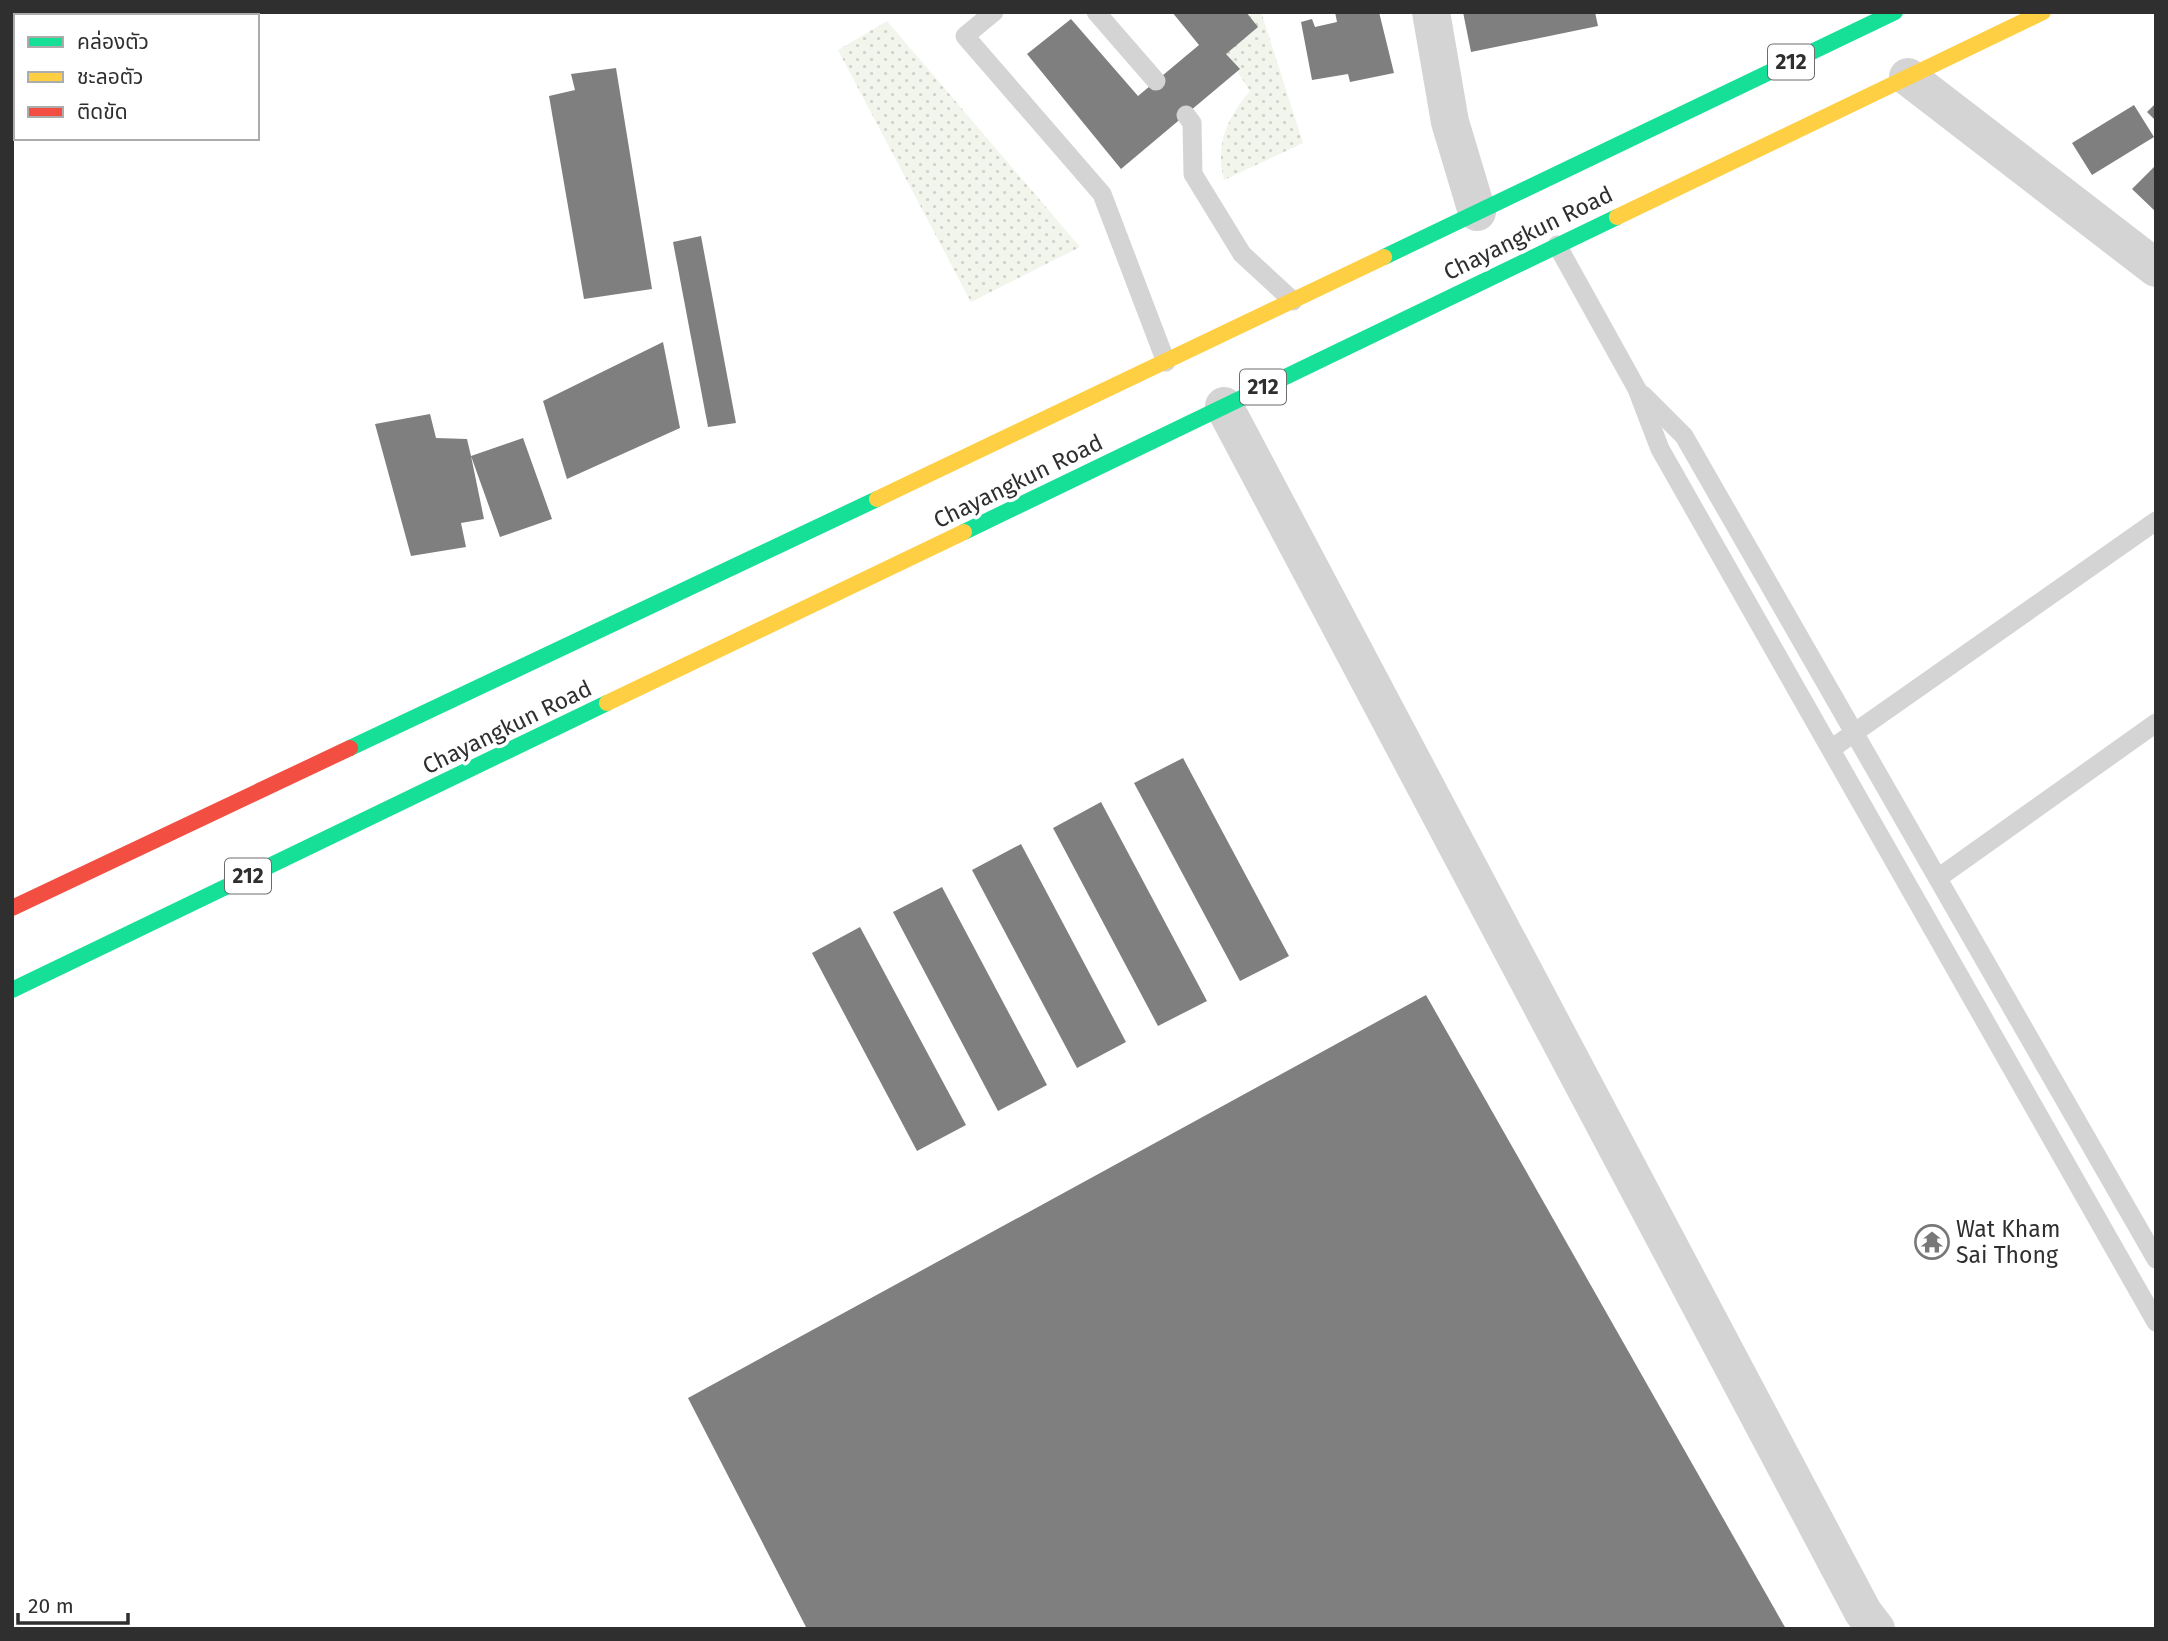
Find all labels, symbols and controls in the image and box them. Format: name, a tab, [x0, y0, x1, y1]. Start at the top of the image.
legend	[14, 14, 259, 140]
text: คล่องตัว	[77, 29, 149, 55]
road number: 212	[1768, 44, 1814, 80]
text: ชะลอตัว	[77, 64, 143, 90]
text: ติดขัด	[77, 99, 128, 125]
street label: Chayangkun Road	[1439, 180, 1617, 286]
road number: 212	[1240, 370, 1286, 404]
street label: Chayangkun Road	[929, 428, 1107, 534]
street label: Chayangkun Road	[418, 674, 596, 780]
road number: 212	[225, 858, 271, 894]
place label: Wat Kham Sai Thong	[1956, 1215, 2060, 1269]
temple icon: Wat Kham Sai Thong	[1913, 1223, 1951, 1261]
scale bar	[18, 1582, 128, 1626]
text: 20 m	[28, 1593, 74, 1619]

